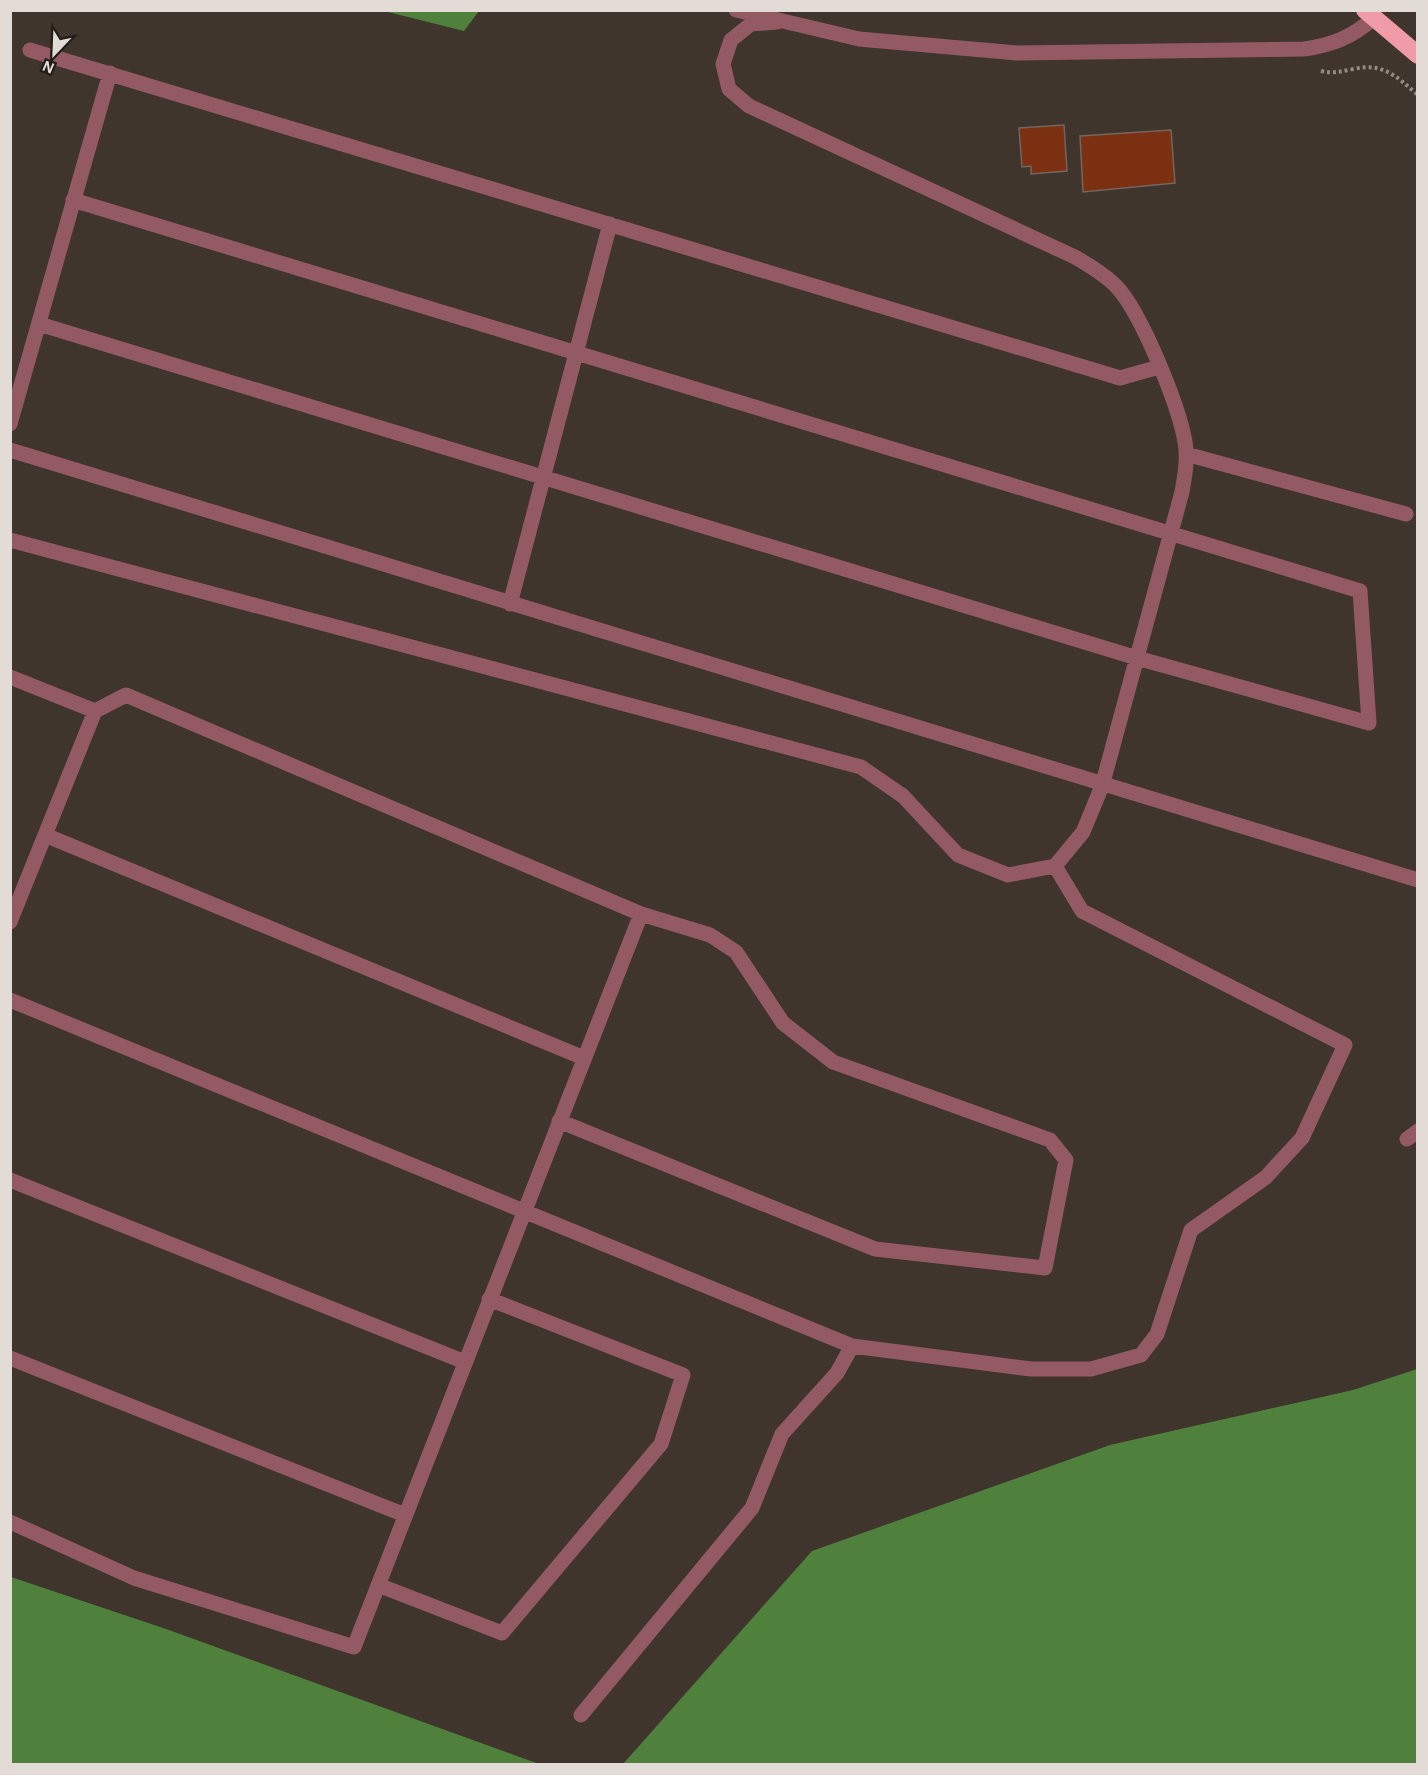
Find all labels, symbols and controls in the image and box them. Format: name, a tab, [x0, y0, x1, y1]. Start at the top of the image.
north arrow	[24, 24, 84, 84]
text: N	[40, 57, 57, 76]

